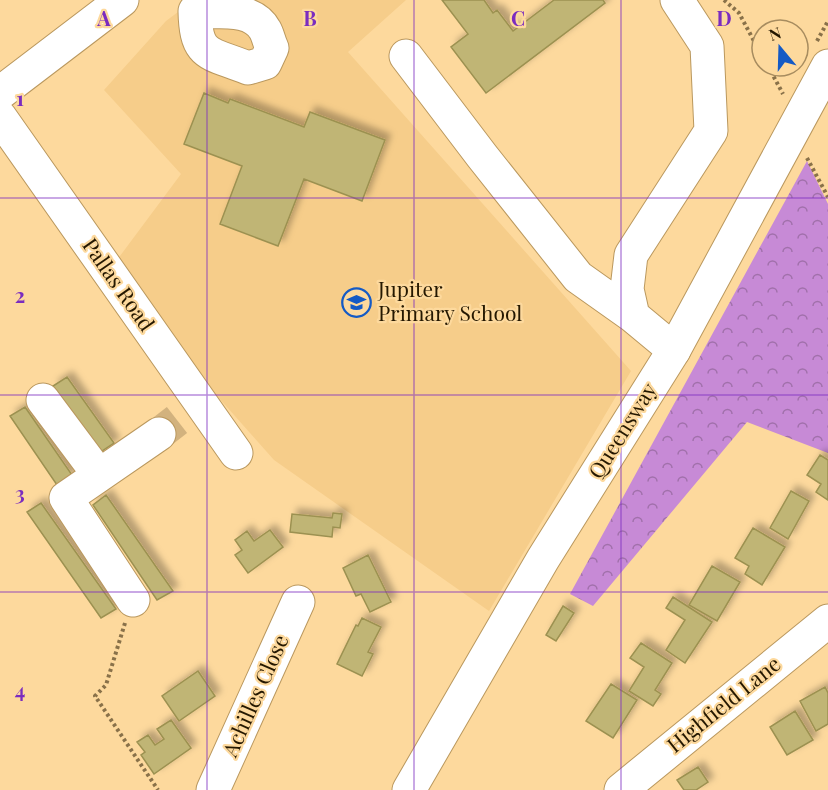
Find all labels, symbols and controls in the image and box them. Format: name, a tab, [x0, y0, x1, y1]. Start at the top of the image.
text: A	[96, 4, 111, 31]
text: B	[303, 4, 317, 31]
text: C	[511, 4, 525, 31]
text: D	[716, 4, 732, 31]
north arrow	[750, 18, 810, 78]
text: N	[766, 21, 784, 45]
text: 1	[16, 84, 24, 111]
street label: Pallas Road	[77, 232, 162, 336]
place label: Jupiter Primary School	[377, 274, 522, 326]
text: 2	[15, 281, 25, 308]
school or university icon: Jupiter Primary School	[341, 286, 373, 318]
street label: Queensway	[581, 376, 662, 483]
text: 3	[15, 479, 25, 506]
street label: Achilles Close	[214, 630, 294, 762]
street label: Highfield Lane	[660, 649, 785, 758]
text: 4	[15, 676, 25, 703]

